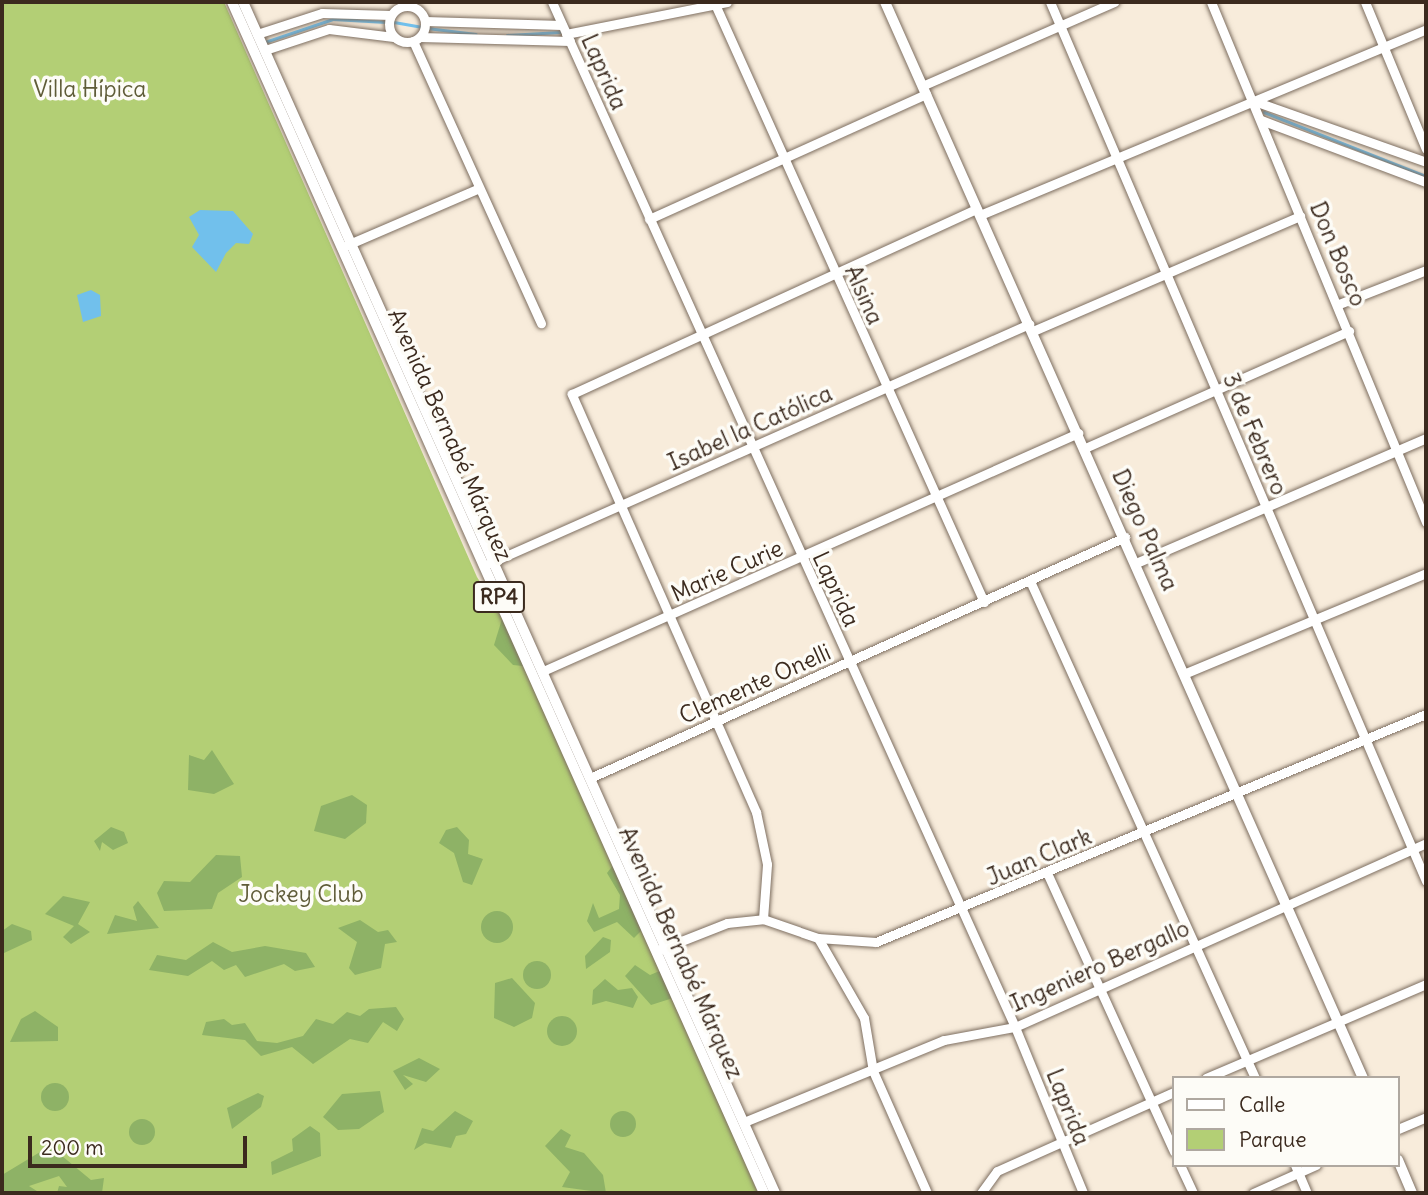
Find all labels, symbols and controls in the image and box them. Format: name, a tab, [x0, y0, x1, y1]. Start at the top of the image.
street label: Laprida	[575, 30, 633, 114]
park label: Villa Hípica	[33, 75, 147, 103]
street label: Don Bosco	[1304, 198, 1372, 310]
street label: Alsina	[839, 261, 889, 329]
street label: Avenida Bernabé Márquez	[382, 305, 518, 565]
street label: 3 de Febrero	[1217, 369, 1293, 499]
street label: Isabel la Católica	[664, 379, 836, 477]
street label: Diego Palma	[1106, 465, 1184, 595]
street label: Marie Curie	[667, 534, 787, 608]
street label: Laprida	[807, 547, 865, 631]
road number: RP4	[473, 580, 525, 614]
street label: Clemente Onelli	[675, 638, 835, 730]
street label: Avenida Bernabé Márquez	[613, 823, 749, 1083]
street label: Juan Clark	[982, 823, 1096, 891]
park label: Jockey Club	[238, 880, 364, 908]
street label: Ingeniero Bergallo	[1006, 914, 1194, 1018]
street label: Laprida	[1040, 1065, 1096, 1149]
legend	[1172, 1076, 1400, 1167]
text: Calle	[1239, 1091, 1285, 1118]
scale bar	[32, 1122, 250, 1166]
text: Parque	[1239, 1126, 1307, 1153]
text: 200 m	[41, 1134, 104, 1161]

